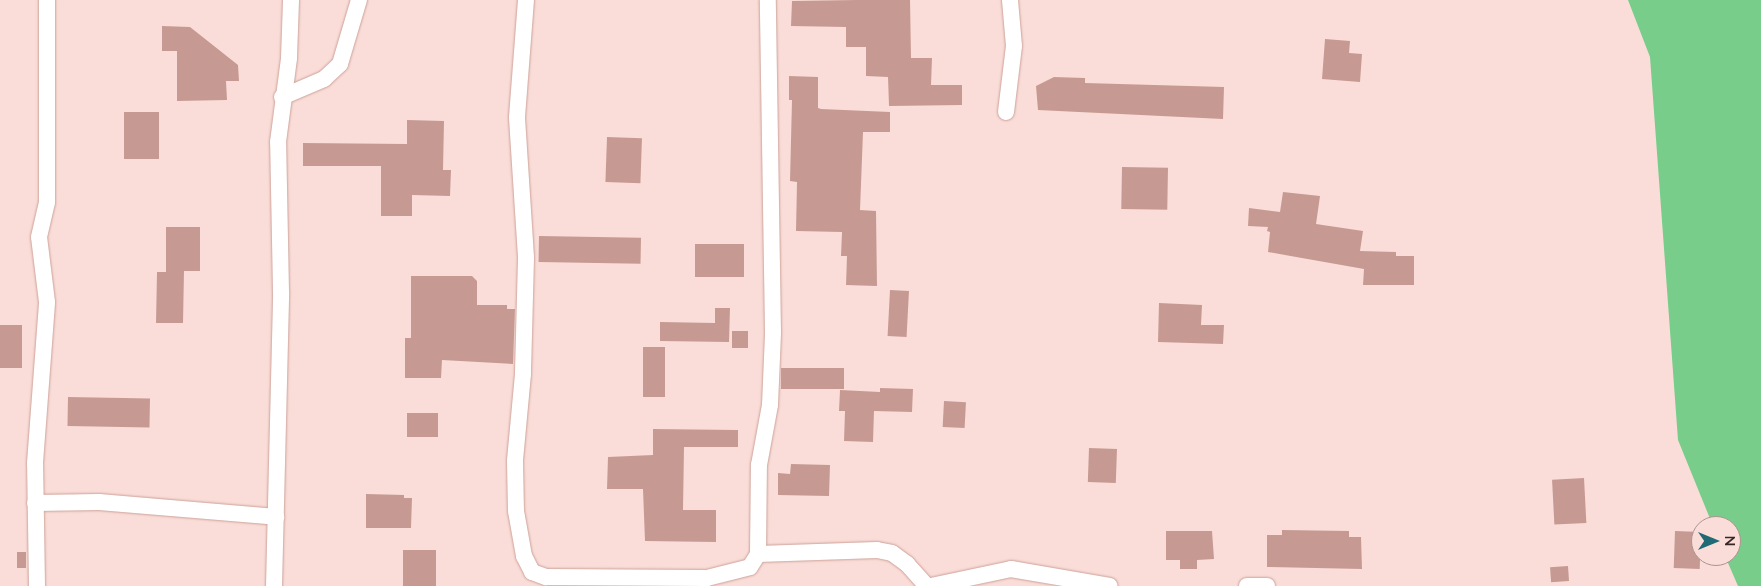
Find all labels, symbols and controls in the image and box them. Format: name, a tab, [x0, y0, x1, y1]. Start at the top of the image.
north arrow	[1691, 516, 1741, 566]
text: N	[1722, 536, 1739, 546]

